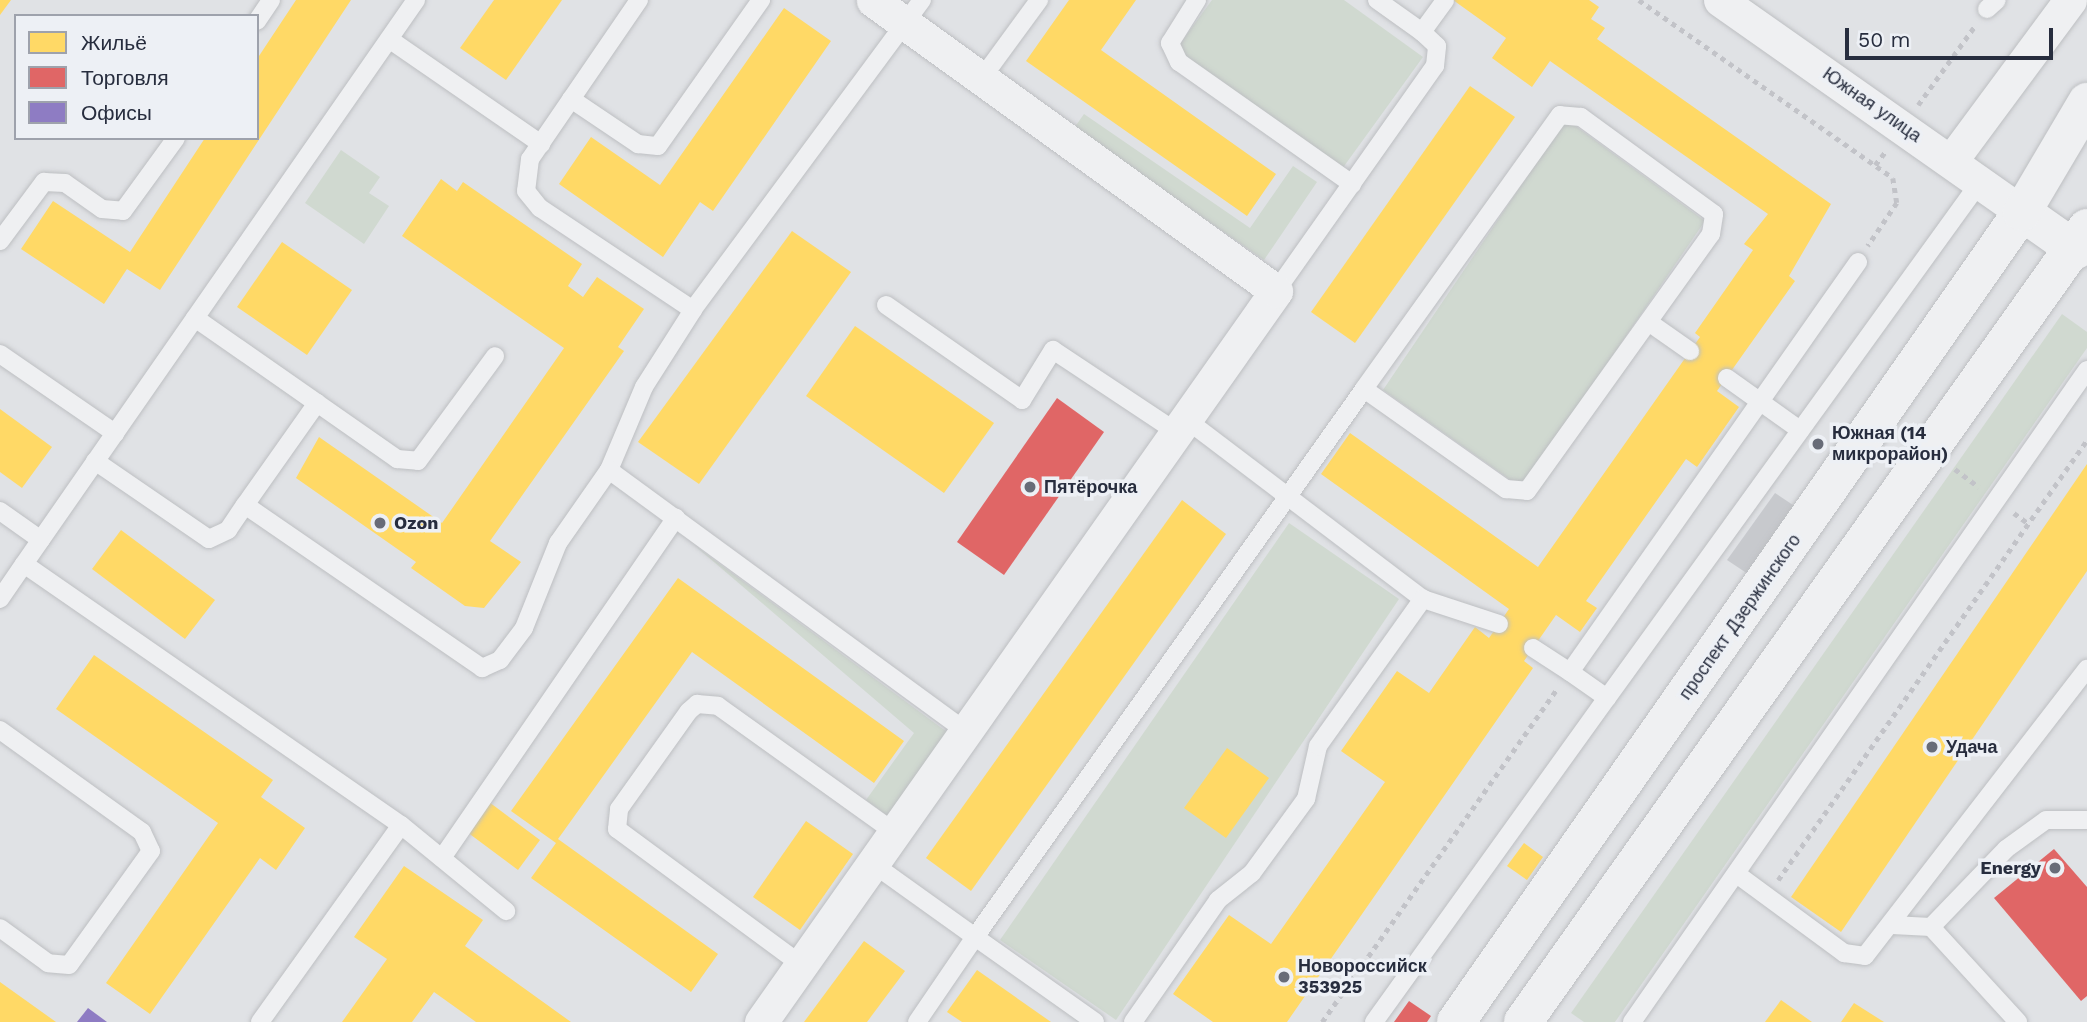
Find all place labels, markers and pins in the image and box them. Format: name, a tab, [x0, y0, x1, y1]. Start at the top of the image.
place label: Южная (14 микрорайон)	[1832, 423, 1948, 466]
marker: Южная (14 микрорайон)	[1810, 436, 1826, 452]
place label: Пятёрочка	[1044, 476, 1137, 498]
marker: Пятёрочка	[1022, 479, 1038, 495]
place label: Ozon	[394, 512, 438, 534]
marker: Ozon	[372, 515, 388, 531]
place label: Удача	[1946, 736, 1998, 758]
marker: Удача	[1924, 739, 1940, 755]
place label: Energy	[1980, 857, 2041, 879]
marker: Energy	[2047, 860, 2063, 876]
place label: Новороссийск 353925	[1298, 956, 1427, 998]
marker: Новороссийск 353925	[1276, 969, 1292, 985]

